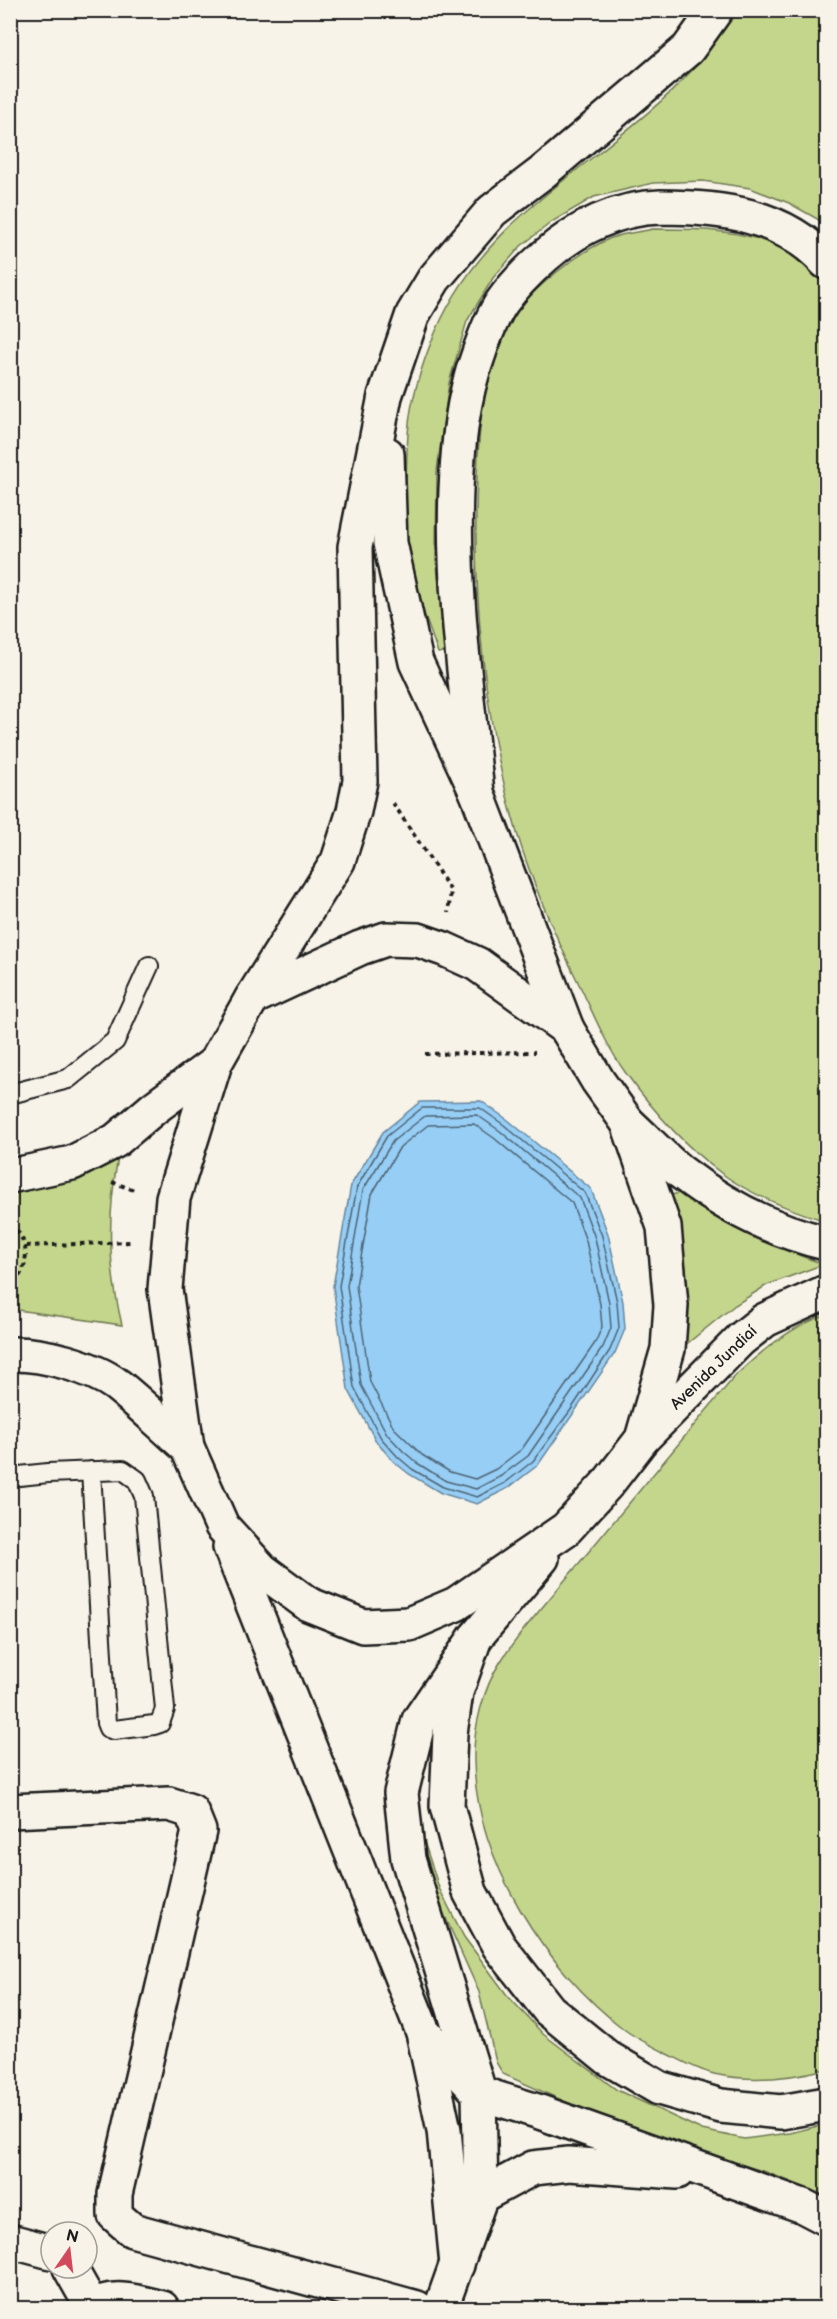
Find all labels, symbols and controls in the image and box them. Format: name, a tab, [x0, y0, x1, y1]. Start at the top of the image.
street label: Avenida Jundiaí	[667, 1322, 761, 1414]
north arrow	[39, 2220, 99, 2280]
text: N	[64, 2226, 80, 2248]

